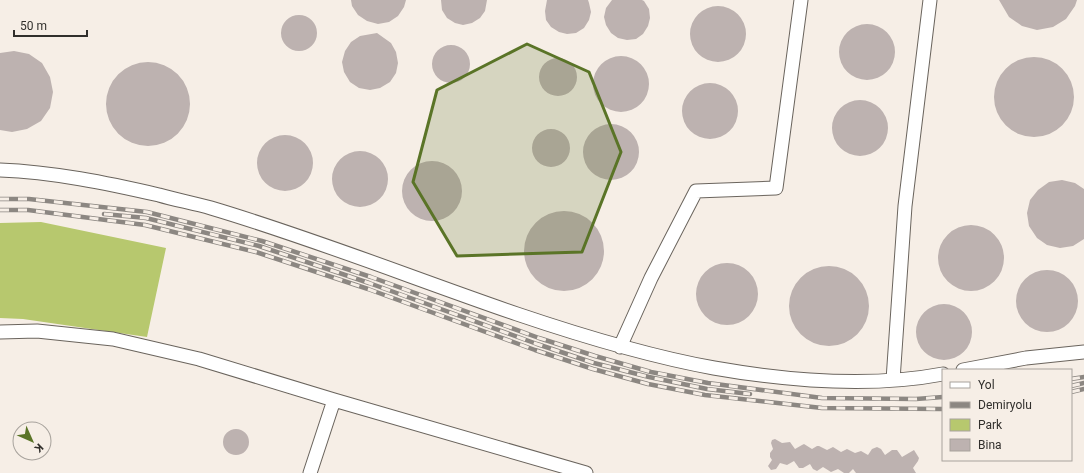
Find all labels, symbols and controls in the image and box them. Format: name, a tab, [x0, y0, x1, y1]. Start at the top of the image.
scale bar	[14, 12, 87, 38]
text: 50 m	[20, 19, 47, 33]
legend	[942, 369, 1072, 461]
text: Yol	[978, 378, 995, 392]
text: Demiryolu	[978, 398, 1032, 412]
text: Park	[978, 418, 1003, 432]
north arrow	[12, 421, 52, 461]
text: Bina	[978, 438, 1002, 452]
text: K	[31, 441, 46, 455]

